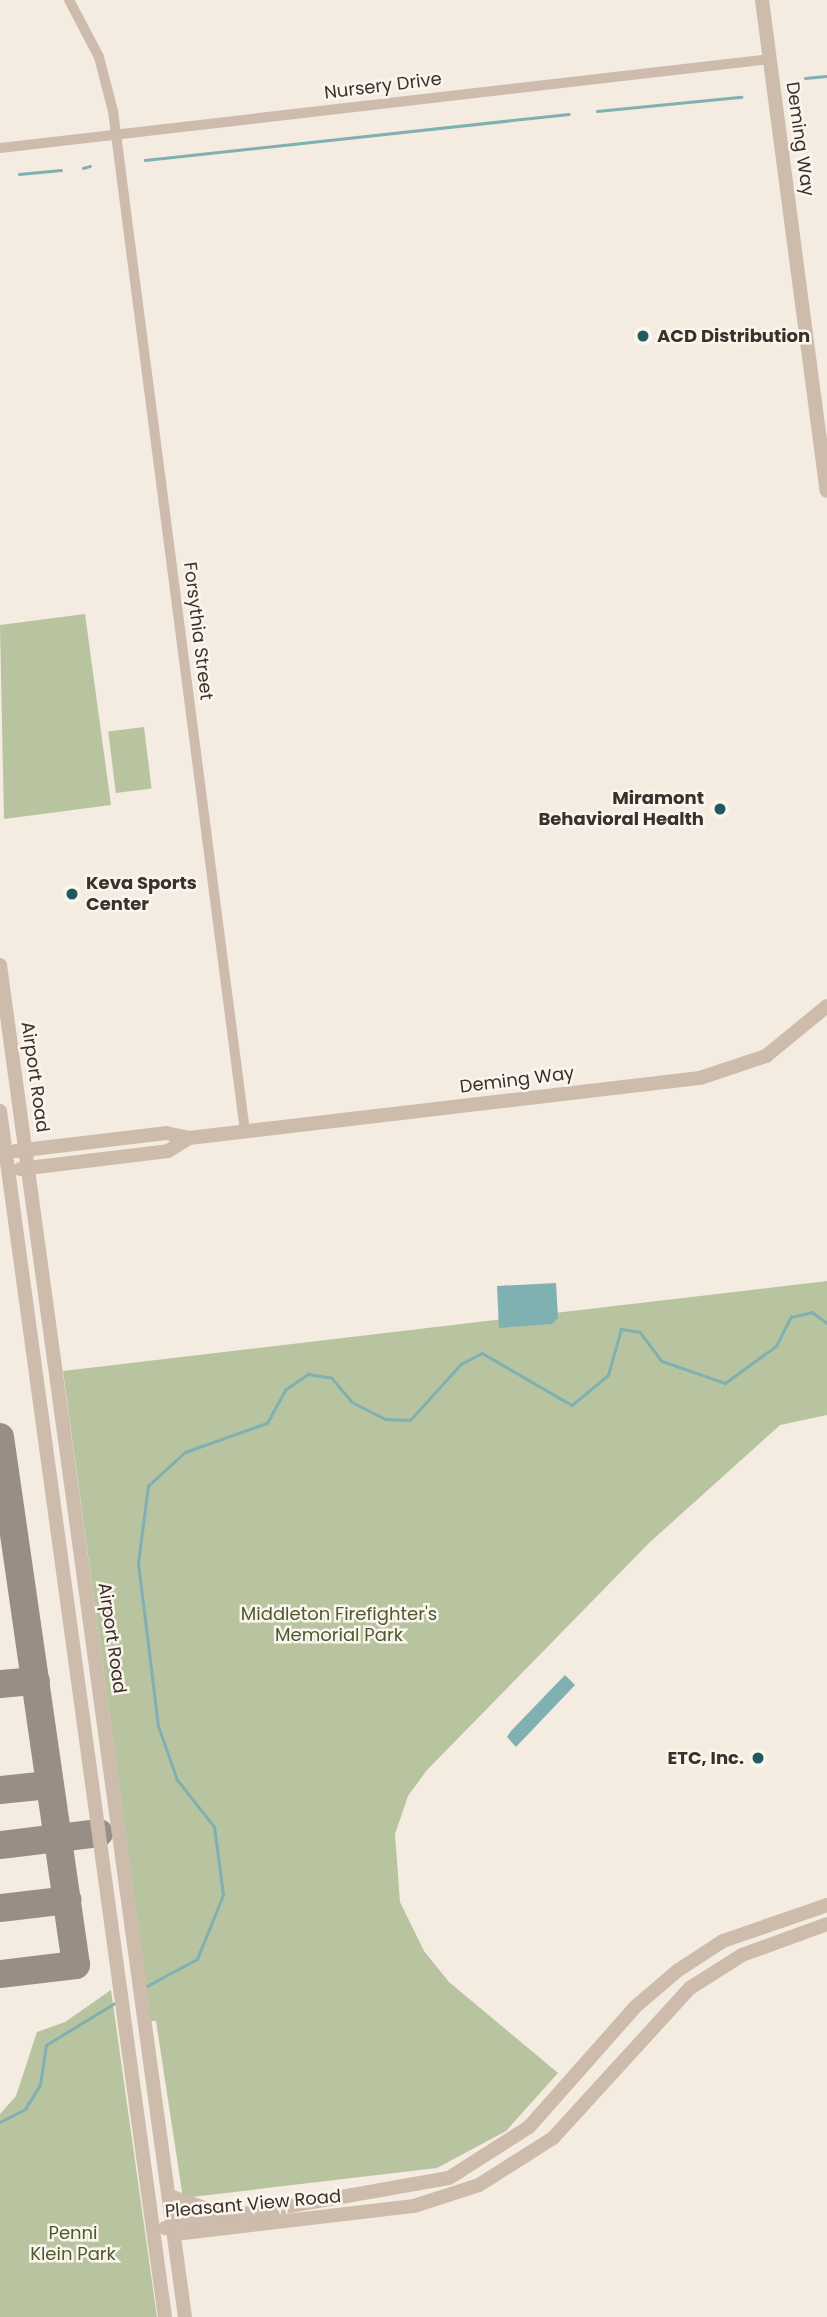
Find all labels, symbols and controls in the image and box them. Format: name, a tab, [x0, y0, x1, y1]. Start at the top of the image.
street label: Nursery Drive	[323, 68, 443, 104]
street label: Deming Way	[781, 80, 819, 198]
place label: ACD Distribution	[657, 325, 810, 347]
marker: ACD Distribution	[635, 328, 651, 344]
street label: Forsythia Street	[179, 561, 217, 701]
place label: Miramont Behavioral Health	[538, 788, 704, 830]
marker: Miramont Behavioral Health	[710, 799, 730, 819]
place label: Keva Sports Center	[86, 873, 197, 916]
marker: Keva Sports Center	[64, 886, 80, 902]
street label: Airport Road	[17, 1020, 53, 1134]
street label: Deming Way	[459, 1062, 575, 1098]
street label: Airport Road	[94, 1581, 130, 1695]
park label: Middleton Firefighter's Memorial Park	[241, 1604, 437, 1646]
place label: ETC, Inc.	[668, 1747, 744, 1769]
marker: ETC, Inc.	[750, 1750, 766, 1766]
street label: Pleasant View Road	[164, 2186, 342, 2222]
park label: Penni Klein Park	[30, 2223, 116, 2266]

